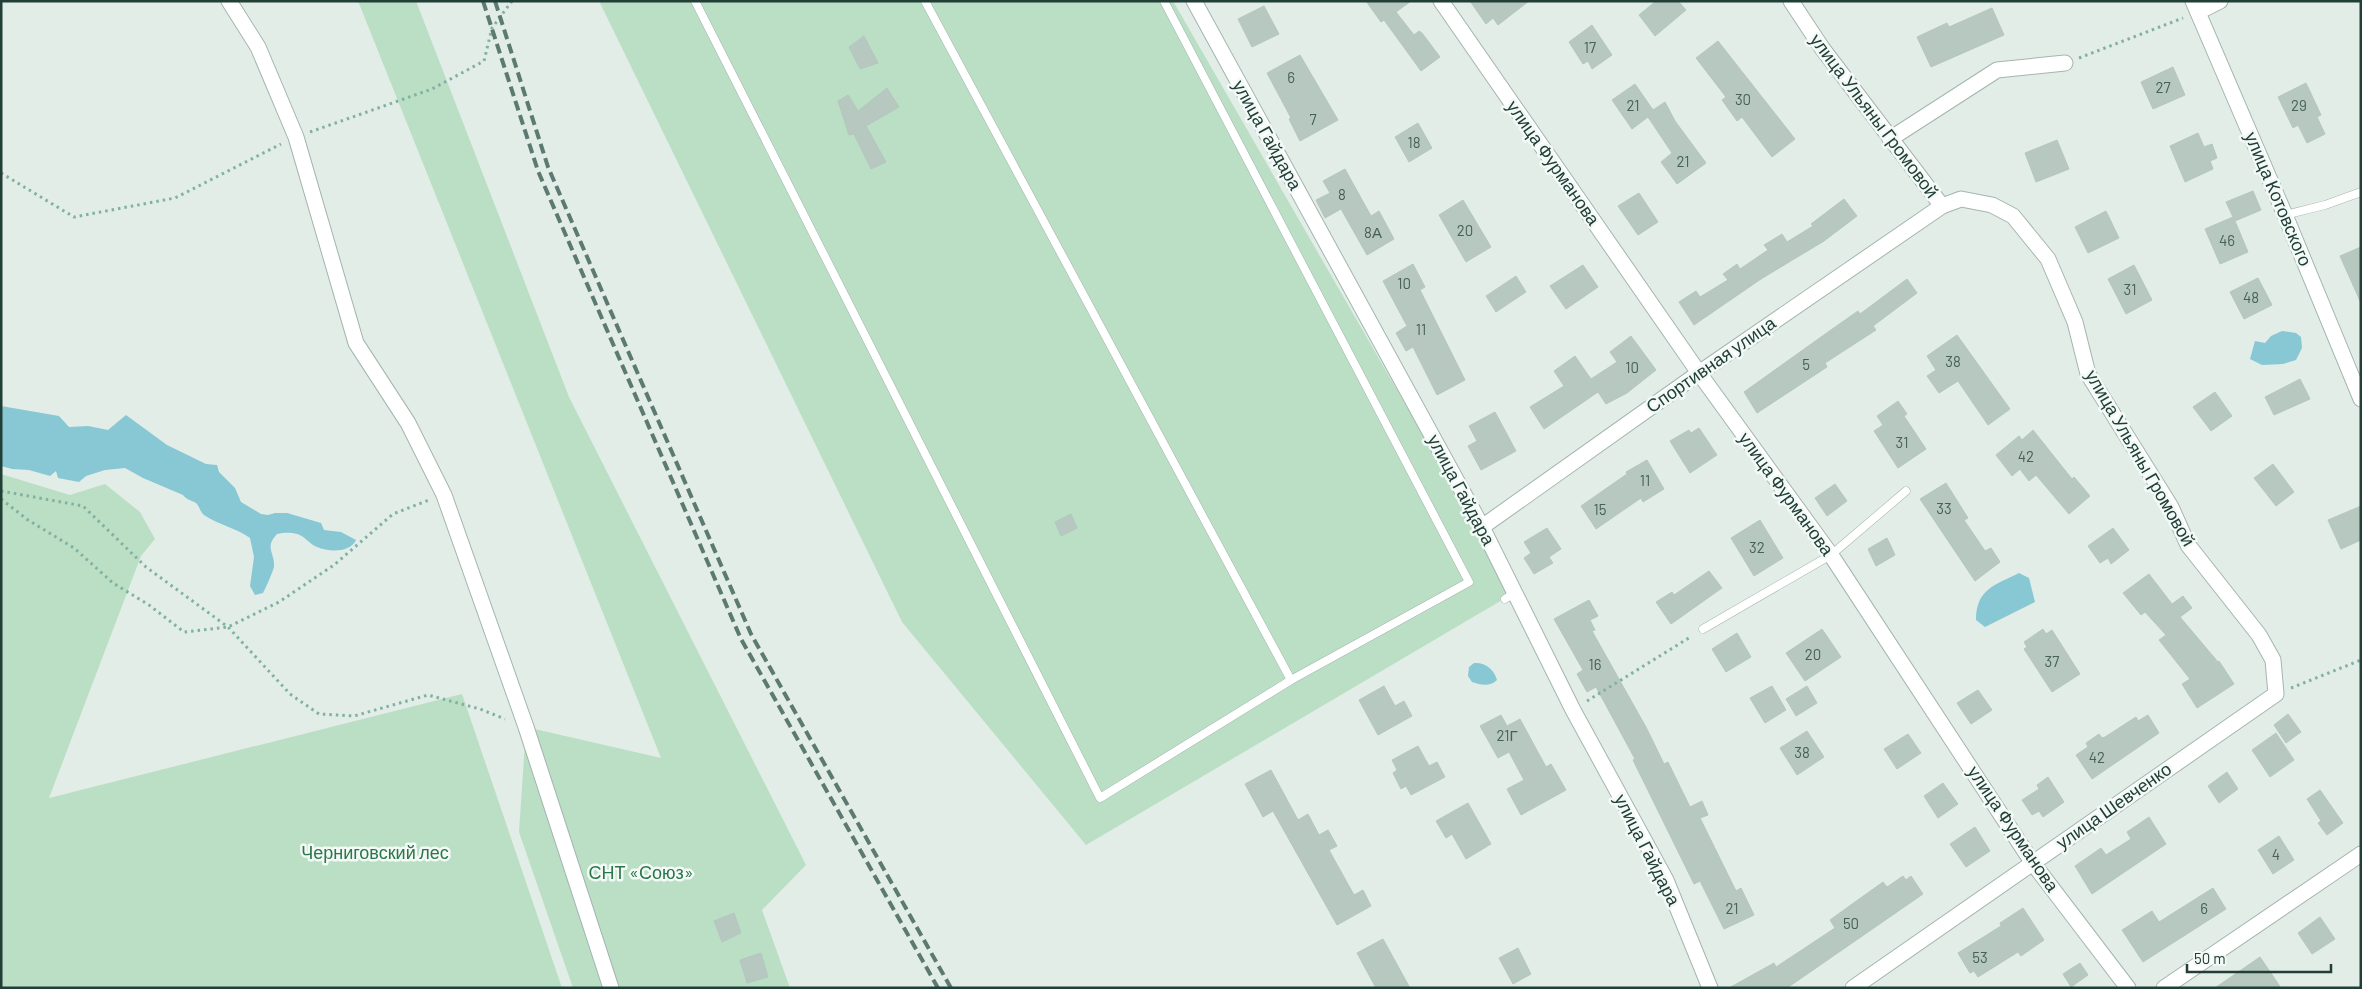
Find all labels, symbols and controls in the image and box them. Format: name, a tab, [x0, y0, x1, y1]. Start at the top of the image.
street label: улица Ульяны Громовой	[1806, 29, 1944, 202]
house number: 17	[1584, 38, 1596, 56]
house number: 6	[1287, 68, 1295, 86]
street label: улица Гайдара	[1229, 76, 1308, 194]
house number: 27	[2155, 78, 2171, 96]
house number: 30	[1735, 90, 1751, 108]
street label: улица Фурманова	[1503, 96, 1606, 230]
house number: 21	[1626, 96, 1640, 114]
house number: 29	[2291, 96, 2307, 114]
house number: 7	[1309, 110, 1317, 128]
street label: улица Котовского	[2241, 128, 2317, 269]
house number: 18	[1407, 133, 1421, 151]
house number: 21	[1676, 152, 1690, 170]
house number: 8	[1338, 185, 1346, 203]
house number: 20	[1457, 221, 1473, 239]
house number: 8А	[1364, 223, 1382, 241]
house number: 46	[2219, 231, 2235, 249]
house number: 10	[1397, 274, 1411, 292]
house number: 31	[2124, 280, 2136, 298]
house number: 48	[2243, 288, 2259, 306]
street label: Спортивная улица	[1641, 311, 1780, 417]
house number: 11	[1416, 320, 1426, 338]
house number: 38	[1945, 352, 1961, 370]
house number: 5	[1802, 355, 1810, 373]
house number: 10	[1625, 358, 1639, 376]
street label: улица Ульяны Громовой	[2081, 365, 2200, 550]
street label: улица Фурманова	[1735, 427, 1840, 560]
street label: улица Гайдара	[1423, 430, 1501, 550]
house number: 31	[1896, 433, 1908, 451]
house number: 42	[2018, 447, 2034, 465]
house number: 11	[1640, 471, 1650, 489]
house number: 33	[1936, 499, 1952, 517]
house number: 15	[1594, 500, 1606, 518]
house number: 32	[1749, 538, 1765, 556]
house number: 20	[1805, 645, 1821, 663]
house number: 37	[2045, 652, 2059, 670]
house number: 16	[1589, 655, 1601, 673]
house number: 21Г	[1496, 726, 1518, 744]
house number: 38	[1794, 743, 1810, 761]
house number: 42	[2089, 748, 2105, 766]
street label: улица Шевченко	[2052, 757, 2175, 853]
street label: улица Фурманова	[1964, 761, 2065, 896]
street label: улица Гайдара	[1610, 790, 1686, 910]
park label: Черниговский лес	[301, 841, 449, 863]
house number: 4	[2272, 845, 2280, 863]
park label: СНТ «Союз»	[589, 861, 693, 883]
house number: 21	[1725, 899, 1739, 917]
house number: 6	[2200, 899, 2208, 917]
house number: 50	[1843, 914, 1859, 932]
scale bar	[2187, 942, 2331, 974]
house number: 53	[1972, 948, 1988, 966]
text: 50 m	[2194, 949, 2226, 967]

